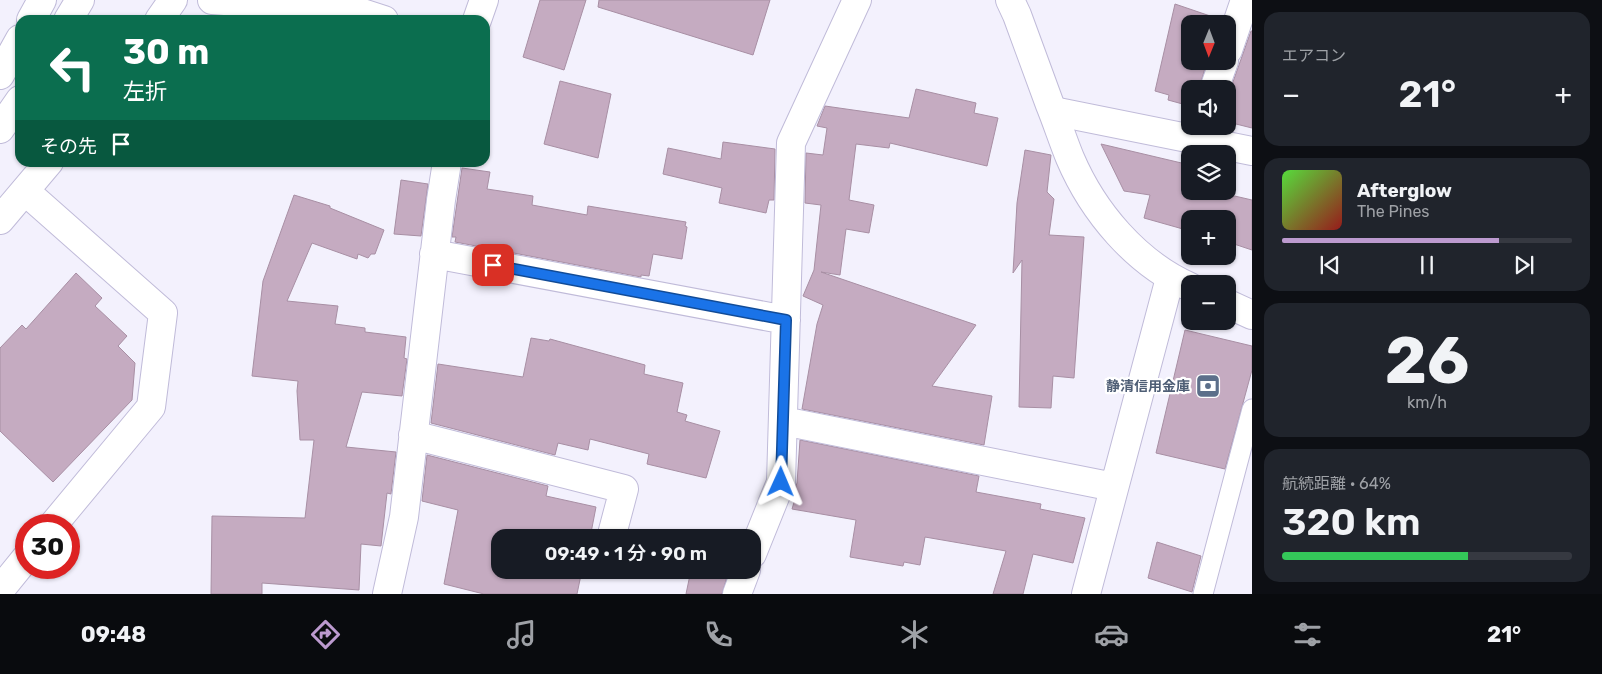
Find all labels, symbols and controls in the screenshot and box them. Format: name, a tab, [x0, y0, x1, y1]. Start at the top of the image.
north arrow	[1181, 15, 1236, 70]
map controls	[1181, 15, 1236, 330]
text: 30 m	[123, 31, 209, 73]
icon: left	[40, 35, 105, 100]
text: エアコン	[1282, 46, 1346, 65]
text: 21°	[1399, 71, 1456, 117]
text: 左折	[123, 78, 167, 105]
text: −	[1282, 78, 1300, 111]
text: +	[1555, 78, 1572, 111]
button: sound	[1181, 80, 1236, 135]
icon: arrive	[107, 130, 135, 158]
text: その先	[40, 135, 97, 158]
button: layers	[1181, 145, 1236, 200]
text: Afterglow	[1357, 179, 1452, 202]
text: The Pines	[1357, 202, 1430, 221]
button: +	[1181, 210, 1236, 265]
pin	[472, 244, 514, 286]
icon: arrive	[479, 251, 507, 279]
icon: previous	[1316, 251, 1344, 279]
icon: pause	[1413, 251, 1441, 279]
icon: next	[1510, 251, 1538, 279]
button: −	[1181, 275, 1236, 330]
text: 26	[1385, 322, 1469, 399]
bank icon: 静清信用金庫	[1195, 373, 1221, 399]
place label: 静清信用金庫	[1106, 378, 1190, 395]
text: km/h	[1407, 393, 1447, 412]
position arrow	[754, 455, 806, 507]
text: 航続距離 · 64%	[1282, 474, 1391, 493]
text: 320 km	[1282, 499, 1420, 545]
speed limit sign: 30	[15, 514, 80, 579]
text: 09:49 · 1 分 · 90 m	[545, 542, 707, 565]
icon: directions	[308, 617, 343, 652]
icon: music	[504, 617, 539, 652]
icon: phone	[701, 617, 736, 652]
icon: climate	[897, 617, 932, 652]
icon: car	[1094, 617, 1129, 652]
icon: filters	[1290, 617, 1325, 652]
text: 09:48	[81, 621, 146, 648]
text: 21°	[1487, 621, 1521, 648]

